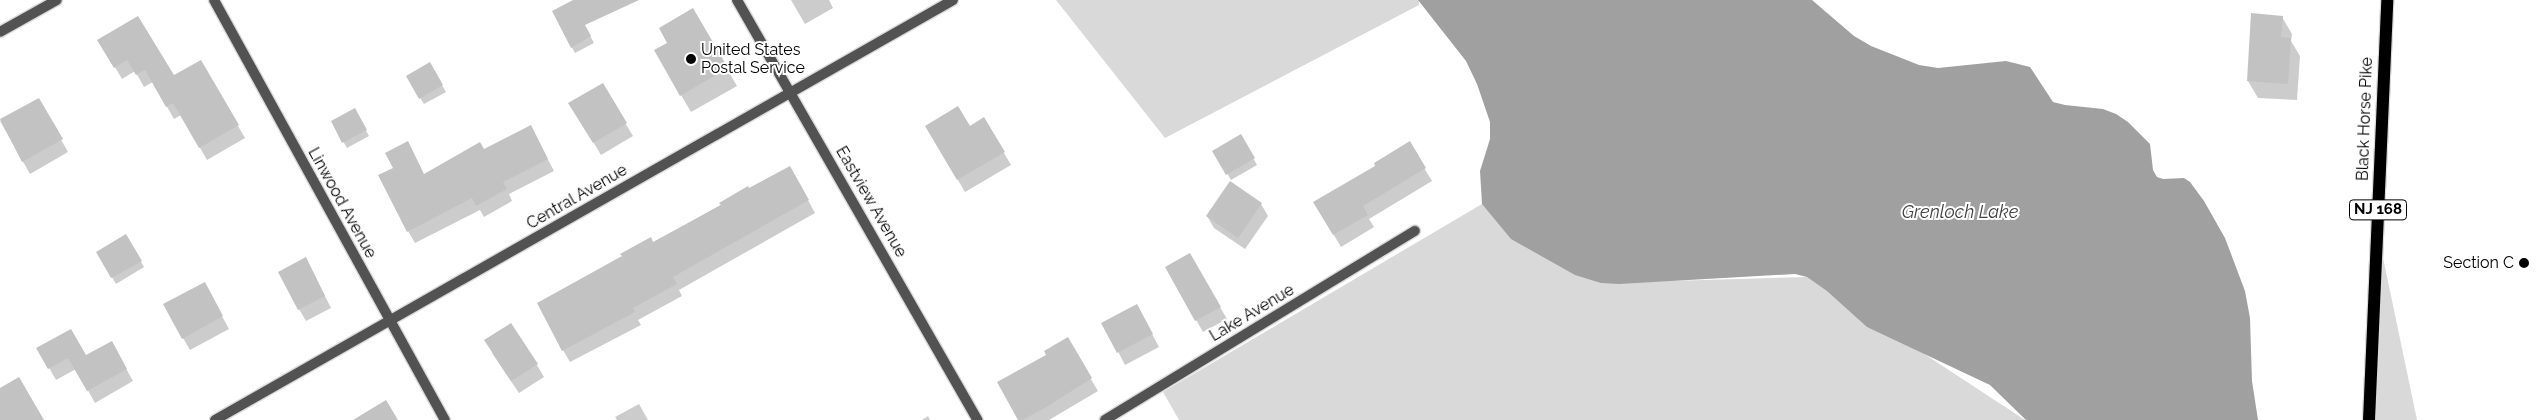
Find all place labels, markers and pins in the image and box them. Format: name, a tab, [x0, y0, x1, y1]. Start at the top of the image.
place label: United States Postal Service	[701, 40, 805, 78]
marker: United States Postal Service	[685, 53, 697, 65]
place label: Section C	[2443, 253, 2514, 273]
marker: Section C	[2518, 257, 2530, 269]

